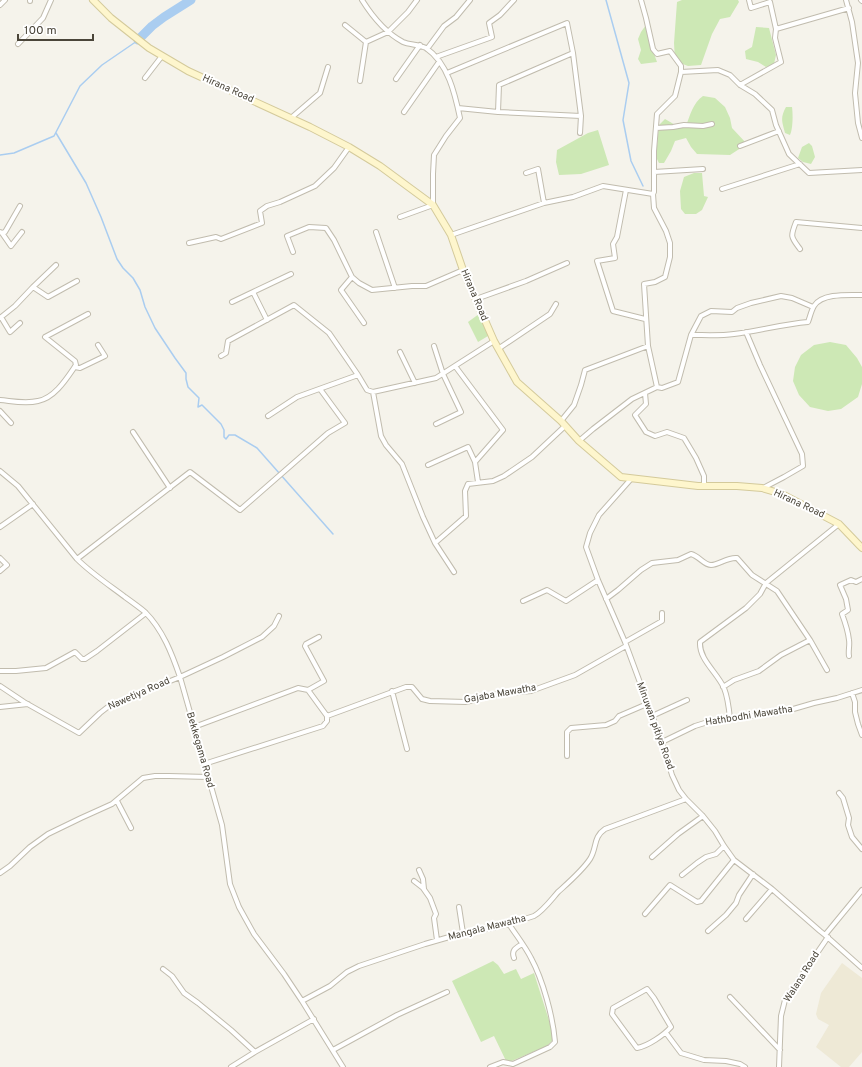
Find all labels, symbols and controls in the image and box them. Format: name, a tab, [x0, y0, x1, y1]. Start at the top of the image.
scale bar	[18, 16, 93, 42]
text: 100 m	[24, 23, 57, 39]
street label: Hirana Road	[200, 72, 256, 106]
street label: Hirana Road	[457, 267, 491, 323]
street label: Hirana Road	[771, 486, 827, 522]
street label: Nawetiya Road	[106, 675, 172, 713]
street label: Minuwan pitiya Road	[633, 680, 677, 772]
street label: Gajaba Mawatha	[463, 681, 537, 707]
street label: Hathbodhi Mawatha	[704, 703, 794, 729]
street label: Bekkegama Road	[183, 711, 217, 789]
street label: Mangala Mawatha	[447, 912, 527, 944]
street label: Walana Road	[781, 949, 823, 1005]

